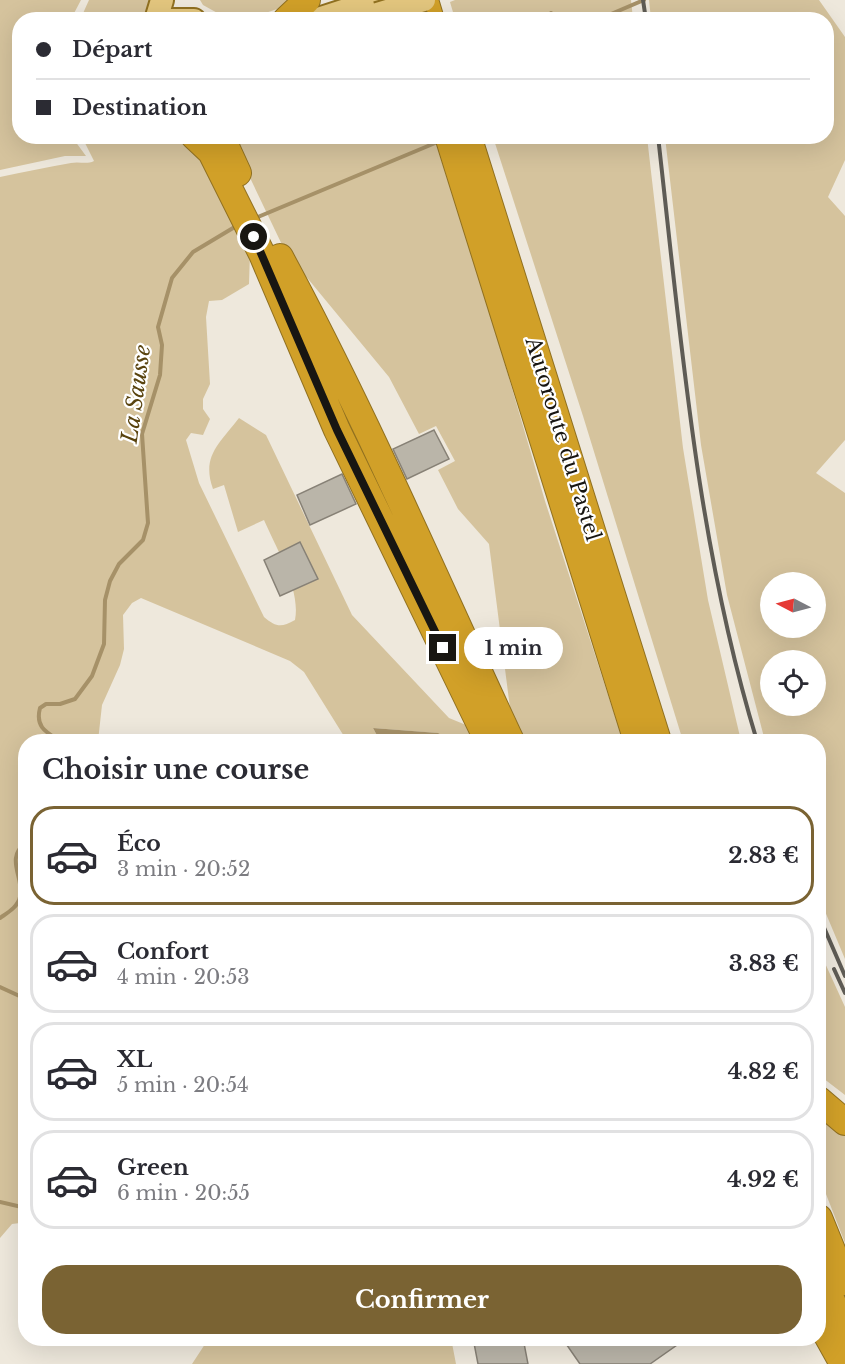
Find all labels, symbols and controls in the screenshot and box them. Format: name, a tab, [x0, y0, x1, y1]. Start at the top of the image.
text: Départ	[72, 36, 152, 63]
text: Destination	[72, 94, 207, 121]
route start	[240, 223, 267, 250]
street label: Autoroute du Pastel	[519, 333, 606, 544]
water label: La Sausse	[116, 343, 156, 446]
north arrow	[760, 572, 826, 638]
map controls	[760, 572, 826, 716]
callout: 1 min	[464, 627, 563, 669]
route end	[429, 634, 456, 661]
text: 1 min	[485, 636, 542, 660]
button: locate	[760, 650, 826, 716]
text: Choisir une course	[42, 753, 309, 786]
icon: car	[45, 829, 99, 883]
text: Éco	[117, 830, 161, 857]
text: 2.83 €	[728, 842, 799, 869]
text: 3 min · 20:52	[117, 857, 250, 881]
icon: car	[45, 937, 99, 991]
text: Confort	[117, 938, 209, 965]
text: 3.83 €	[729, 950, 799, 977]
text: 4 min · 20:53	[117, 965, 250, 989]
icon: car	[45, 1045, 99, 1099]
text: XL	[117, 1046, 152, 1073]
text: 4.82 €	[728, 1058, 799, 1085]
text: 5 min · 20:54	[117, 1073, 249, 1097]
icon: car	[45, 1153, 99, 1207]
text: Green	[117, 1154, 189, 1181]
text: 4.92 €	[727, 1166, 799, 1193]
text: 6 min · 20:55	[117, 1181, 250, 1205]
button: Confirmer	[42, 1265, 802, 1334]

